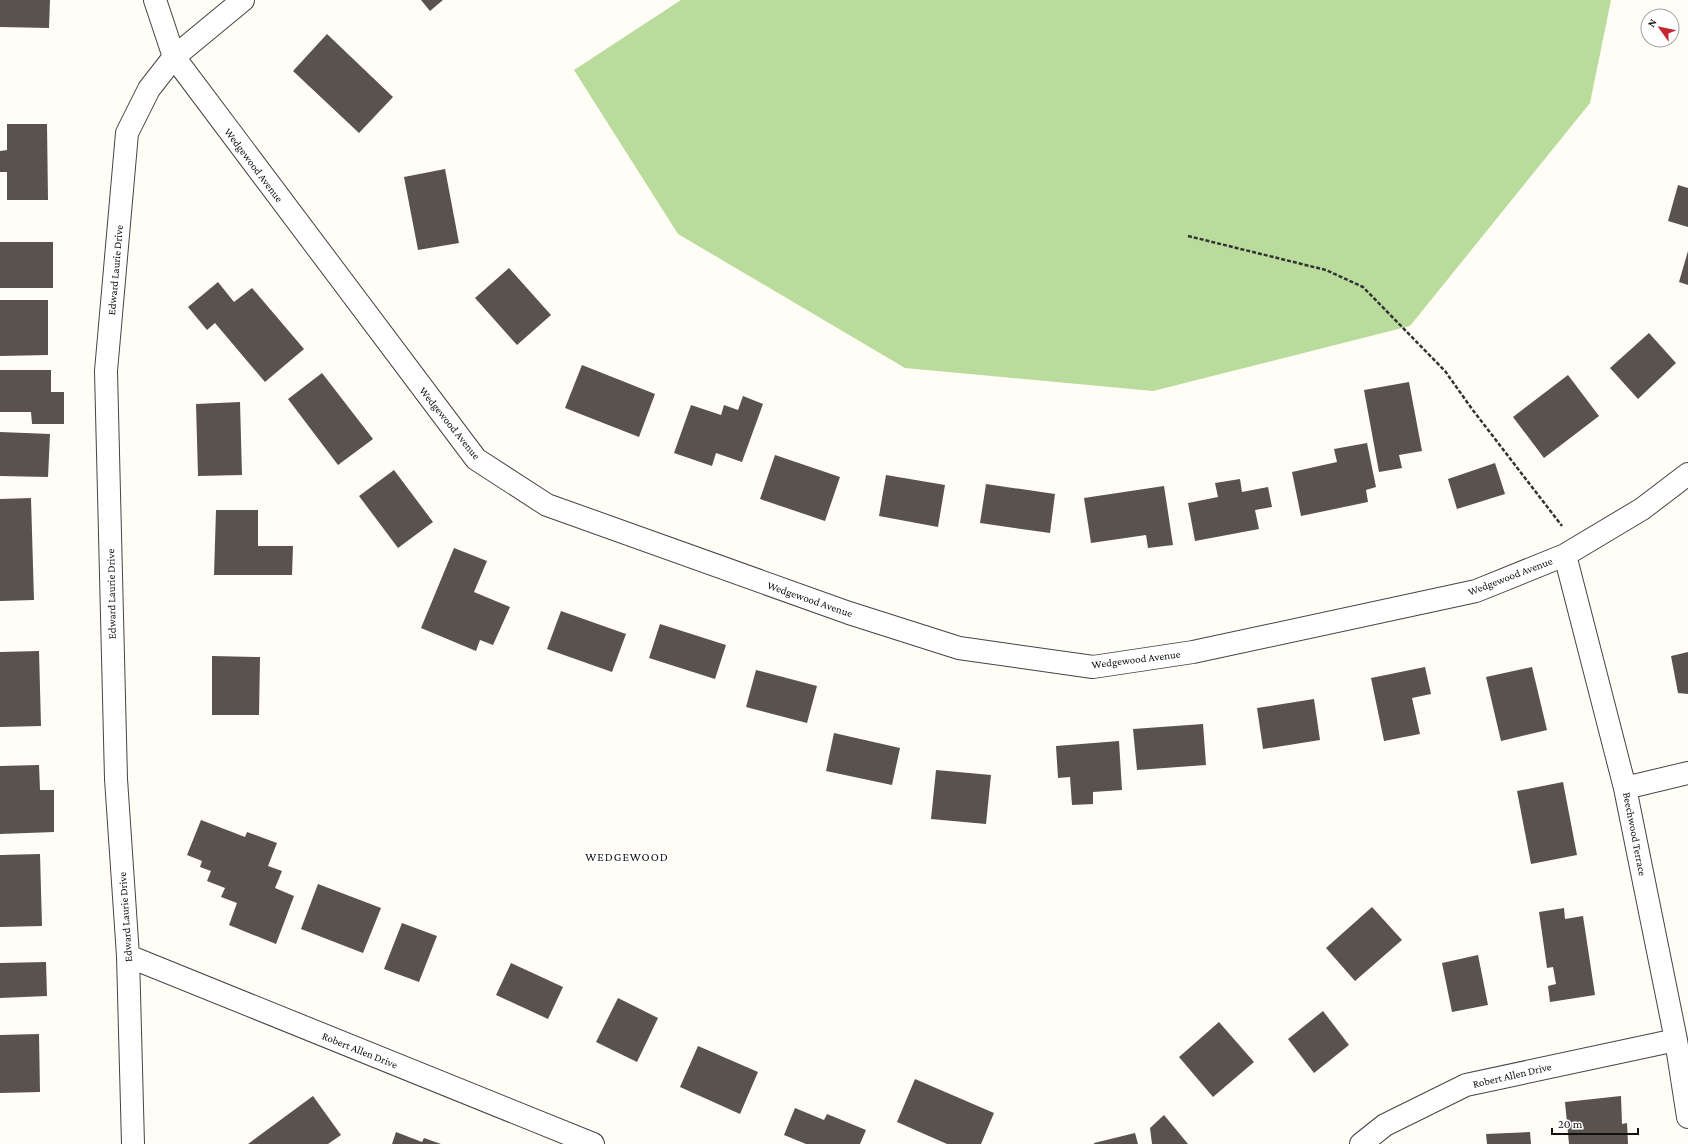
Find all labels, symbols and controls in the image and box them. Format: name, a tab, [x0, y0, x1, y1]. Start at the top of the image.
north arrow	[1640, 8, 1680, 48]
text: N	[1645, 16, 1659, 29]
street label: Wedgewood Avenue	[221, 126, 286, 205]
street label: Edward Laurie Drive	[105, 224, 125, 316]
street label: Wedgewood Avenue	[416, 384, 483, 462]
street label: Edward Laurie Drive	[104, 549, 118, 639]
street label: Wedgewood Avenue	[1466, 554, 1554, 599]
street label: Wedgewood Avenue	[765, 579, 854, 620]
street label: Wedgewood Avenue	[1091, 648, 1181, 671]
street label: Beechwood Terrace	[1621, 791, 1649, 877]
district label: WEDGEWOOD	[585, 850, 669, 864]
street label: Edward Laurie Drive	[116, 871, 134, 963]
street label: Robert Allen Drive	[321, 1029, 400, 1071]
street label: Robert Allen Drive	[1472, 1060, 1553, 1090]
scale bar	[1552, 1110, 1638, 1136]
text: 20 m	[1558, 1117, 1583, 1131]

